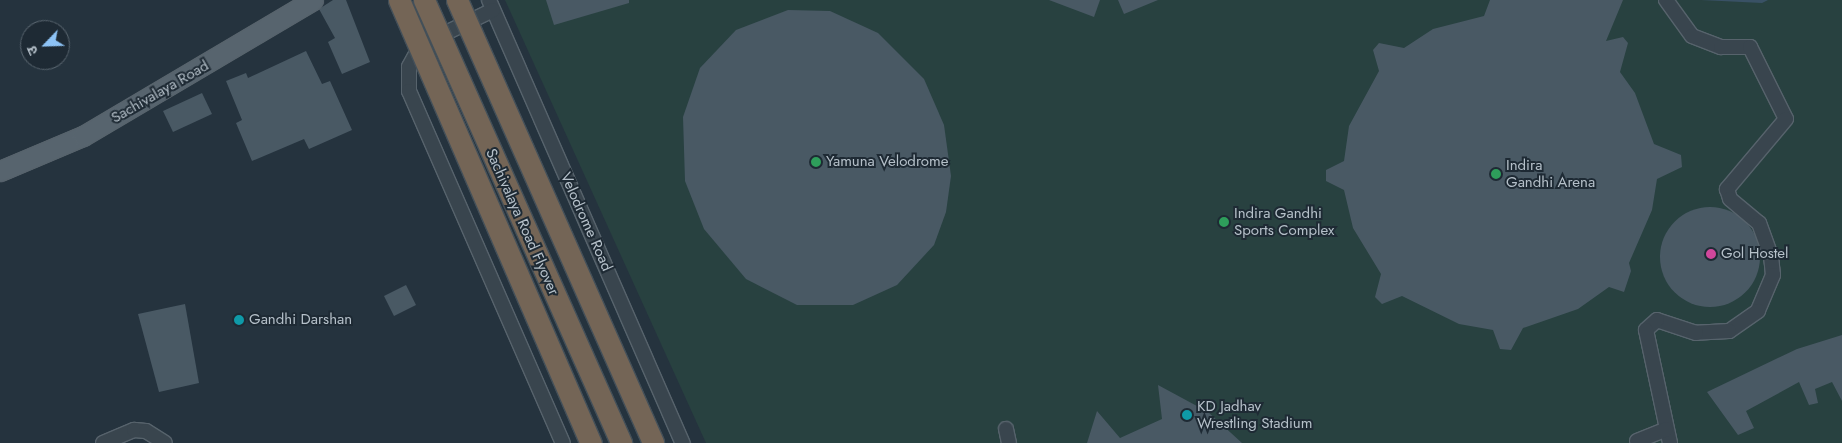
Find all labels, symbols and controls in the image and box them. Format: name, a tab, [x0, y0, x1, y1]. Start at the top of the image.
north arrow	[20, 20, 70, 70]
text: उ	[21, 43, 43, 59]
street label: Sachivalaya Road	[108, 57, 212, 127]
street label: Sachivalaya Road Flyover	[482, 146, 562, 298]
place label: Yamuna Velodrome	[826, 153, 948, 171]
marker: Yamuna Velodrome	[810, 156, 822, 168]
place label: Indira Gandhi Arena	[1506, 156, 1595, 191]
marker: Indira Gandhi Arena	[1490, 168, 1502, 180]
street label: Velodrome Road	[556, 170, 616, 274]
place label: Indira Gandhi Sports Complex	[1234, 204, 1334, 239]
marker: Indira Gandhi Sports Complex	[1218, 216, 1230, 228]
place label: Gol Hostel	[1721, 245, 1788, 263]
marker: Gol Hostel	[1705, 248, 1717, 260]
place label: Gandhi Darshan	[249, 311, 352, 329]
marker: Gandhi Darshan	[233, 314, 245, 326]
place label: KD Jadhav Wrestling Stadium	[1197, 397, 1312, 432]
marker: KD Jadhav Wrestling Stadium	[1181, 409, 1193, 421]

